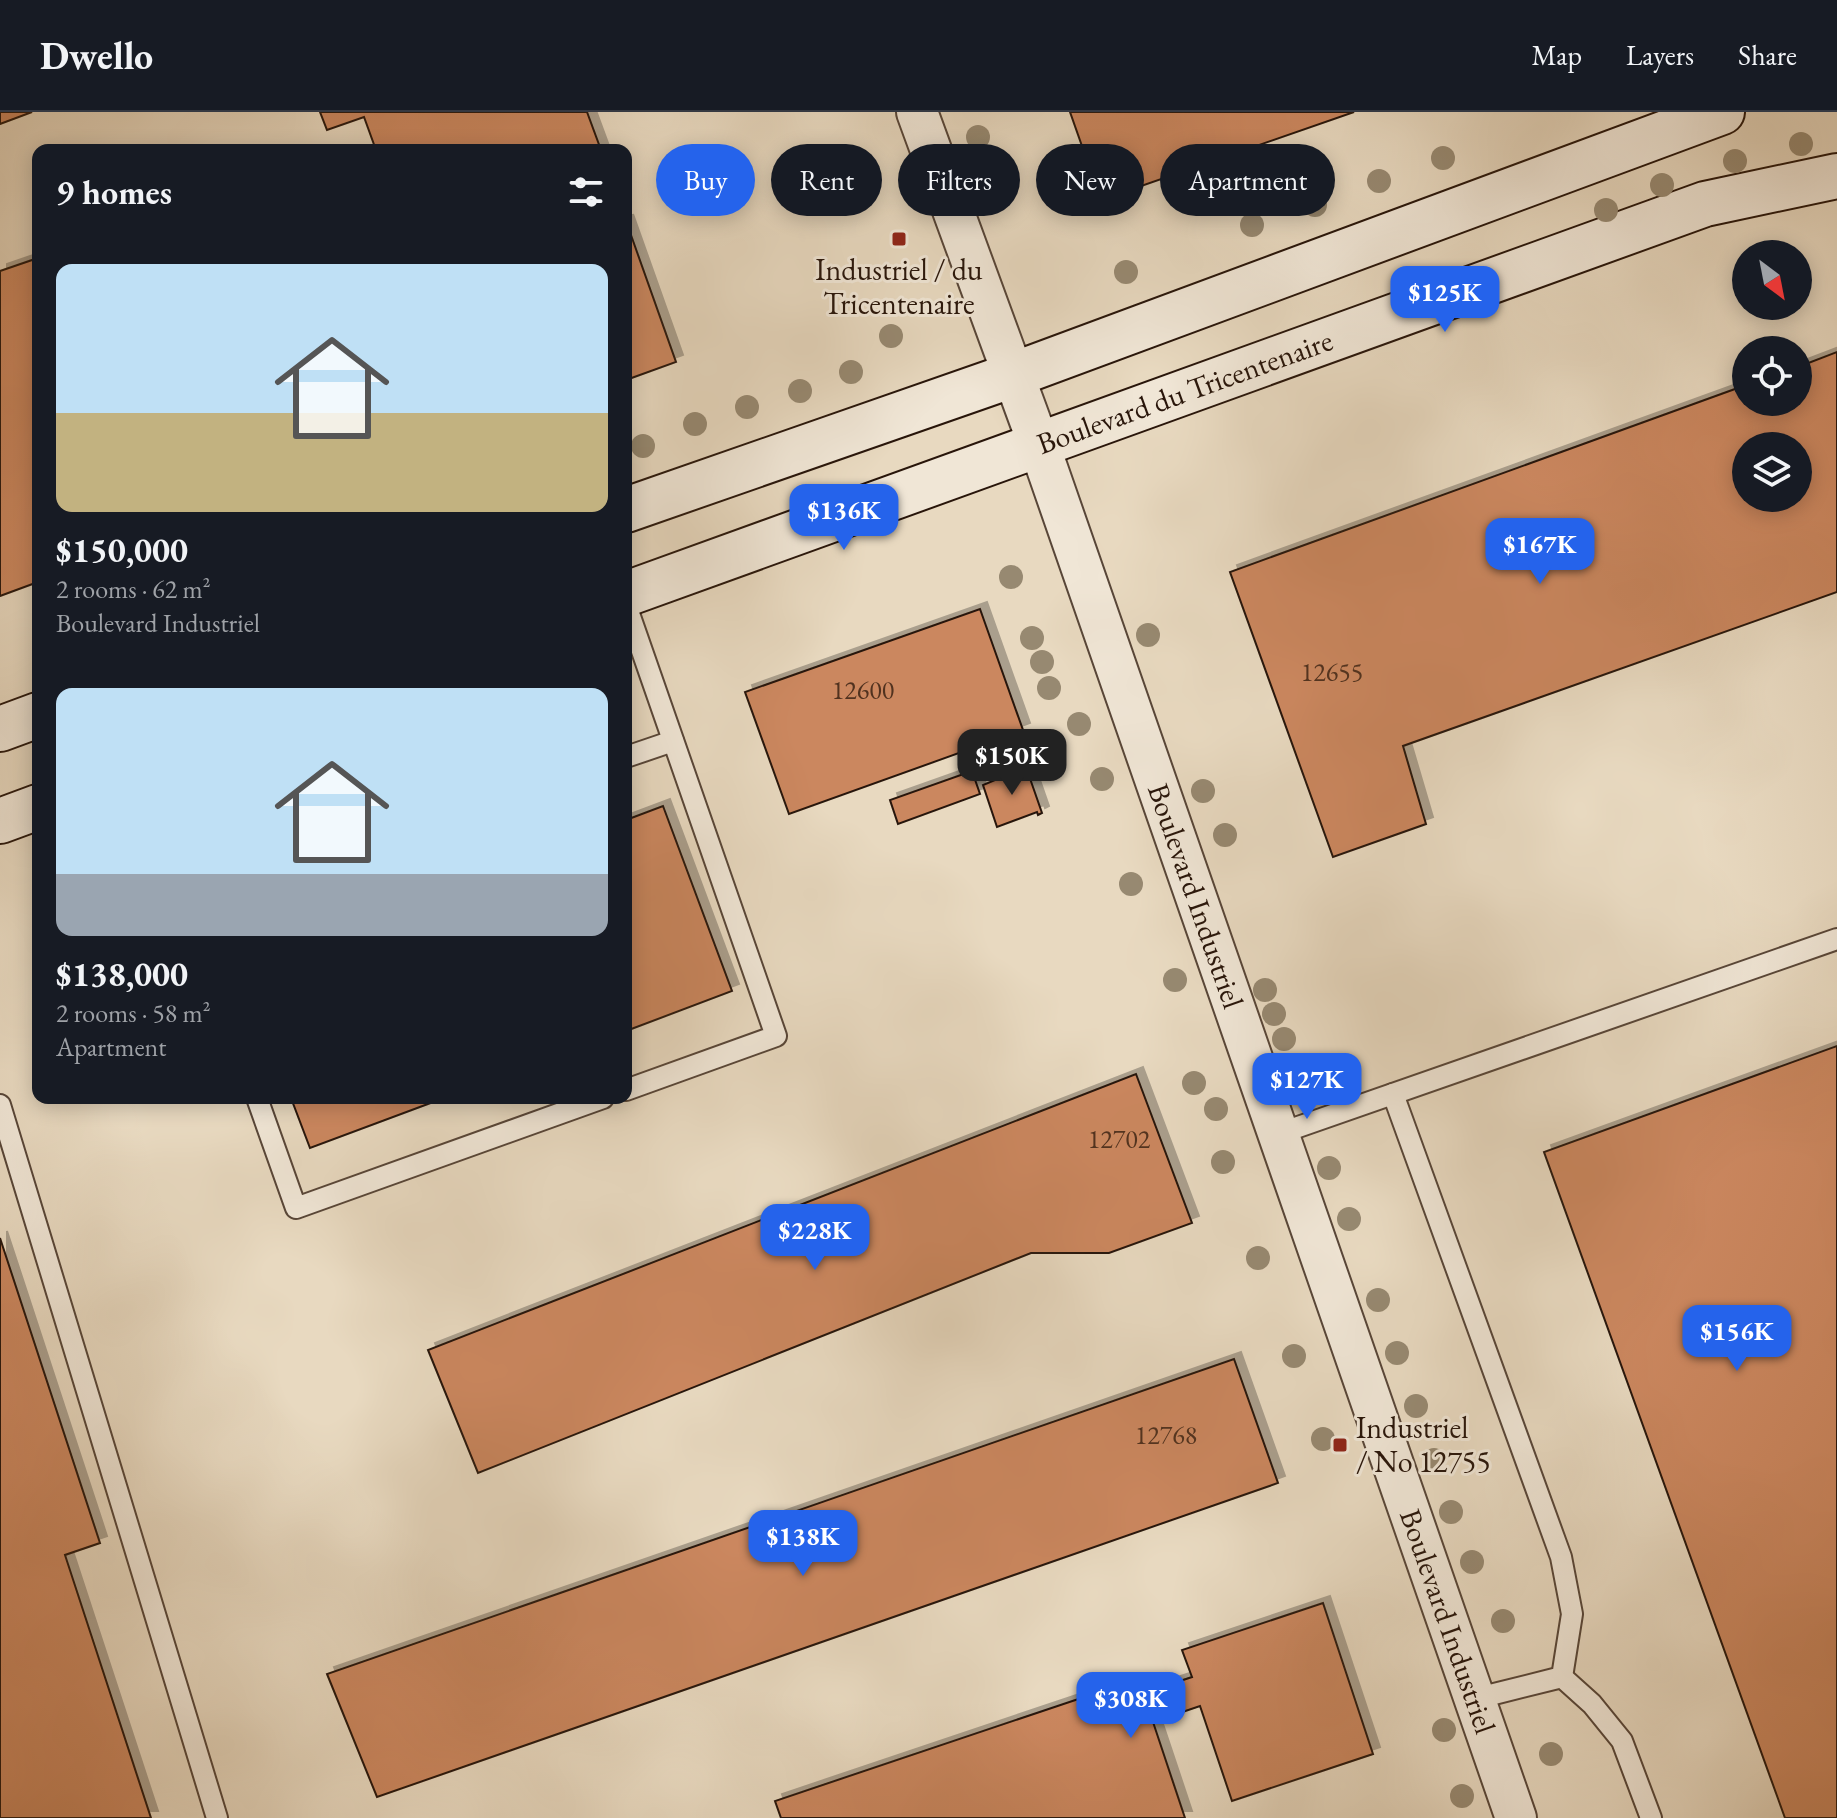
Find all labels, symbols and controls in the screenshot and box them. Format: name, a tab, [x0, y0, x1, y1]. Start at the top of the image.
text: Dwello	[40, 31, 153, 80]
text: Map	[1532, 37, 1582, 73]
text: Layers	[1626, 37, 1694, 73]
text: Share	[1738, 37, 1797, 73]
chip: Buy	[656, 144, 755, 216]
chip: Rent	[771, 144, 882, 216]
chip: Filters	[898, 144, 1020, 216]
chip: New	[1036, 144, 1144, 216]
chip: Apartment	[1160, 144, 1335, 216]
text: 9 homes	[56, 170, 172, 214]
icon: filters	[564, 170, 608, 214]
marker: Industriel / du Tricentenaire	[890, 230, 908, 248]
north arrow	[1732, 240, 1812, 320]
map controls	[1732, 240, 1812, 512]
place label: Industriel / du Tricentenaire	[815, 250, 983, 323]
pin: $125K	[1389, 266, 1501, 334]
text: $125K	[1408, 275, 1482, 309]
icon: home	[260, 316, 404, 460]
street label: Boulevard du Tricentenaire	[1031, 320, 1338, 463]
button: locate	[1732, 336, 1812, 416]
button: layers	[1732, 432, 1812, 512]
pin: $136K	[788, 484, 900, 552]
text: $136K	[807, 493, 881, 527]
pin: $167K	[1484, 518, 1596, 586]
text: $167K	[1503, 527, 1577, 561]
text: $150,000	[56, 528, 188, 572]
text: 2 rooms · 62 m²	[56, 572, 211, 606]
text: Boulevard Industriel	[56, 606, 260, 640]
house number: 12655	[1301, 655, 1363, 689]
house number: 12600	[832, 673, 894, 707]
pin: $150K	[956, 729, 1068, 797]
text: $150K	[975, 738, 1049, 772]
icon: home	[260, 740, 404, 884]
street label: Boulevard Industriel	[1139, 778, 1253, 1013]
text: $138,000	[56, 952, 188, 996]
text: 2 rooms · 58 m²	[56, 996, 211, 1030]
text: Apartment	[56, 1030, 166, 1064]
pin: $127K	[1251, 1053, 1363, 1121]
text: $127K	[1270, 1062, 1344, 1096]
house number: 12702	[1088, 1122, 1151, 1156]
pin: $228K	[759, 1204, 871, 1272]
text: $228K	[778, 1213, 852, 1247]
pin: $156K	[1681, 1305, 1793, 1373]
text: $156K	[1700, 1314, 1774, 1348]
place label: Industriel / No 12755	[1356, 1408, 1491, 1481]
house number: 12768	[1135, 1418, 1197, 1452]
marker: Industriel / No 12755	[1331, 1436, 1349, 1454]
street label: Boulevard Industriel	[1391, 1504, 1505, 1739]
pin: $138K	[747, 1510, 859, 1578]
text: $138K	[766, 1519, 840, 1553]
pin: $308K	[1075, 1672, 1187, 1740]
text: $308K	[1094, 1681, 1168, 1715]

